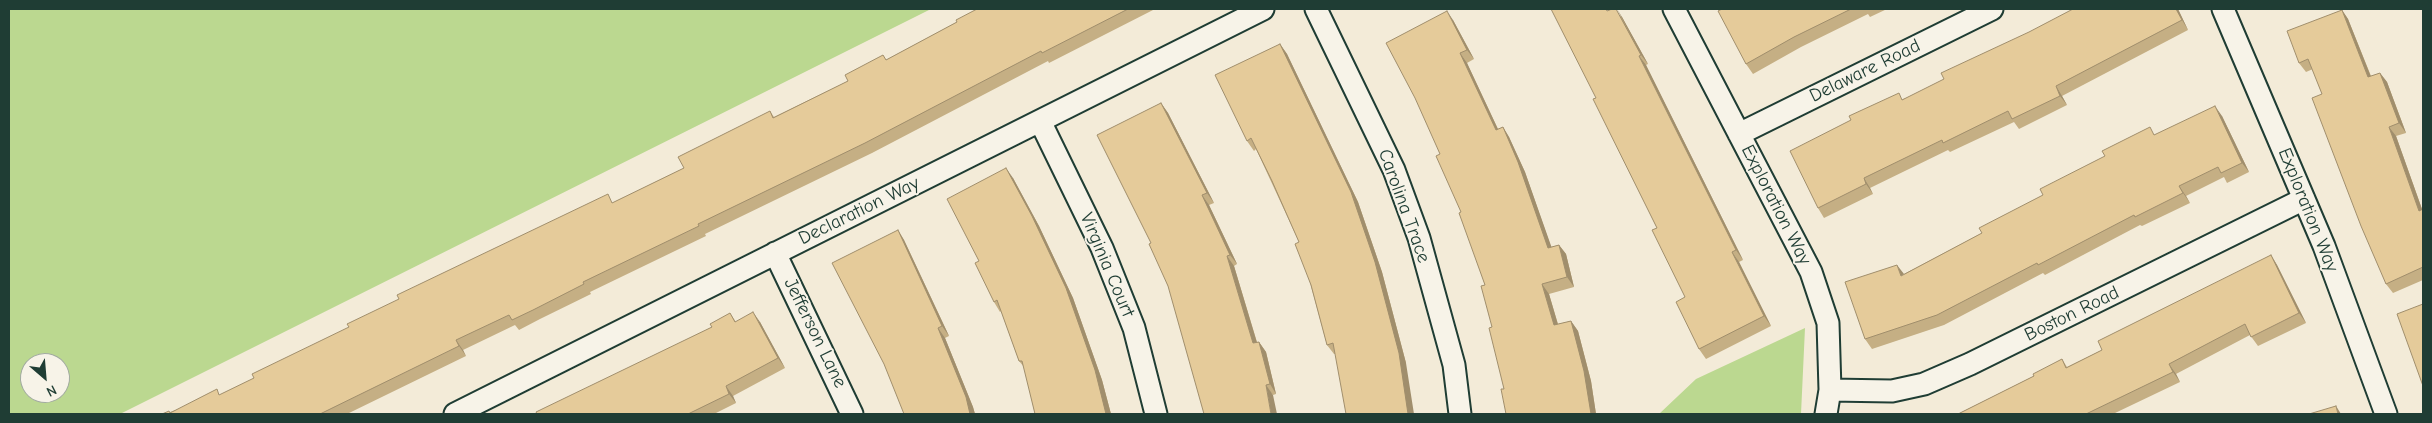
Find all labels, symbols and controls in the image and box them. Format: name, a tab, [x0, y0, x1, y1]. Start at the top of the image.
street label: Delaware Road	[1806, 34, 1924, 108]
street label: Exploration Way	[1736, 141, 1816, 269]
street label: Exploration Way	[2273, 145, 2343, 275]
street label: Carolina Trace	[1373, 146, 1435, 266]
street label: Declaration Way	[795, 172, 923, 250]
street label: Virginia Court	[1075, 209, 1139, 321]
street label: Jefferson Lane	[779, 274, 851, 392]
street label: Boston Road	[2021, 281, 2123, 347]
north arrow	[20, 353, 70, 403]
text: N	[44, 381, 60, 401]

